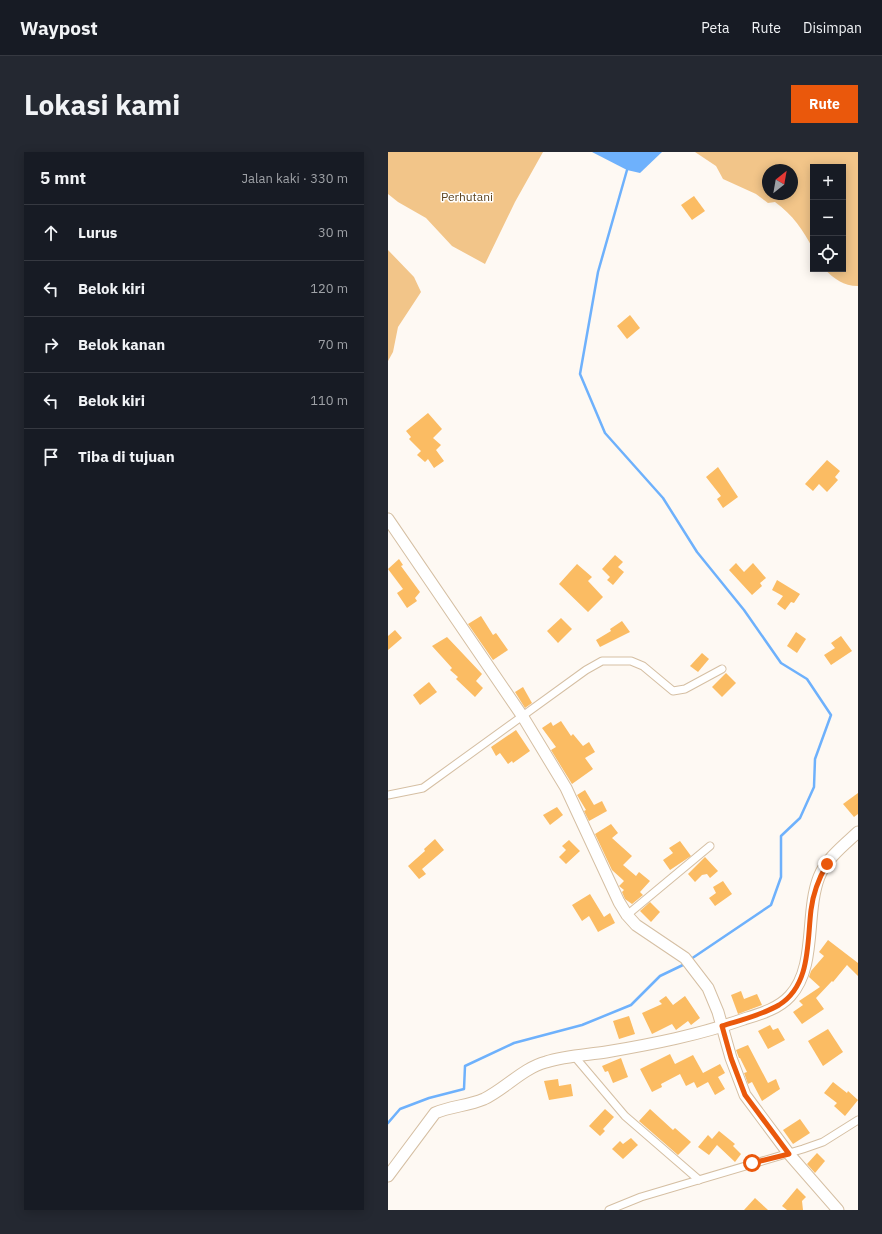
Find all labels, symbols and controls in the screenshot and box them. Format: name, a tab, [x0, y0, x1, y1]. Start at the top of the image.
text: Waypost	[20, 16, 98, 40]
text: Peta	[701, 19, 730, 37]
text: Rute	[752, 19, 781, 37]
text: Disimpan	[803, 19, 862, 37]
button: Rute	[791, 85, 858, 123]
text: Lokasi kami	[24, 86, 180, 123]
north arrow	[762, 164, 798, 200]
map controls	[810, 164, 846, 272]
button: +	[810, 164, 846, 200]
text: 5 mnt	[40, 167, 86, 189]
text: Jalan kaki · 330 m	[241, 170, 348, 187]
park label: Perhutani	[441, 189, 493, 204]
button: −	[810, 200, 846, 236]
icon: ahead	[40, 222, 62, 244]
text: Lurus	[78, 223, 117, 242]
text: 30 m	[318, 224, 348, 241]
button: locate	[810, 236, 846, 272]
icon: left	[40, 278, 62, 300]
text: Belok kiri	[78, 279, 145, 298]
text: 120 m	[310, 280, 348, 297]
icon: right	[40, 334, 62, 356]
text: Belok kanan	[78, 335, 165, 354]
text: 70 m	[318, 336, 348, 353]
icon: left	[40, 390, 62, 412]
text: Belok kiri	[78, 391, 145, 410]
text: 110 m	[310, 392, 348, 409]
icon: arrive	[40, 446, 62, 468]
text: Tiba di tujuan	[78, 447, 175, 466]
route end	[818, 855, 836, 873]
route start	[743, 1154, 761, 1172]

